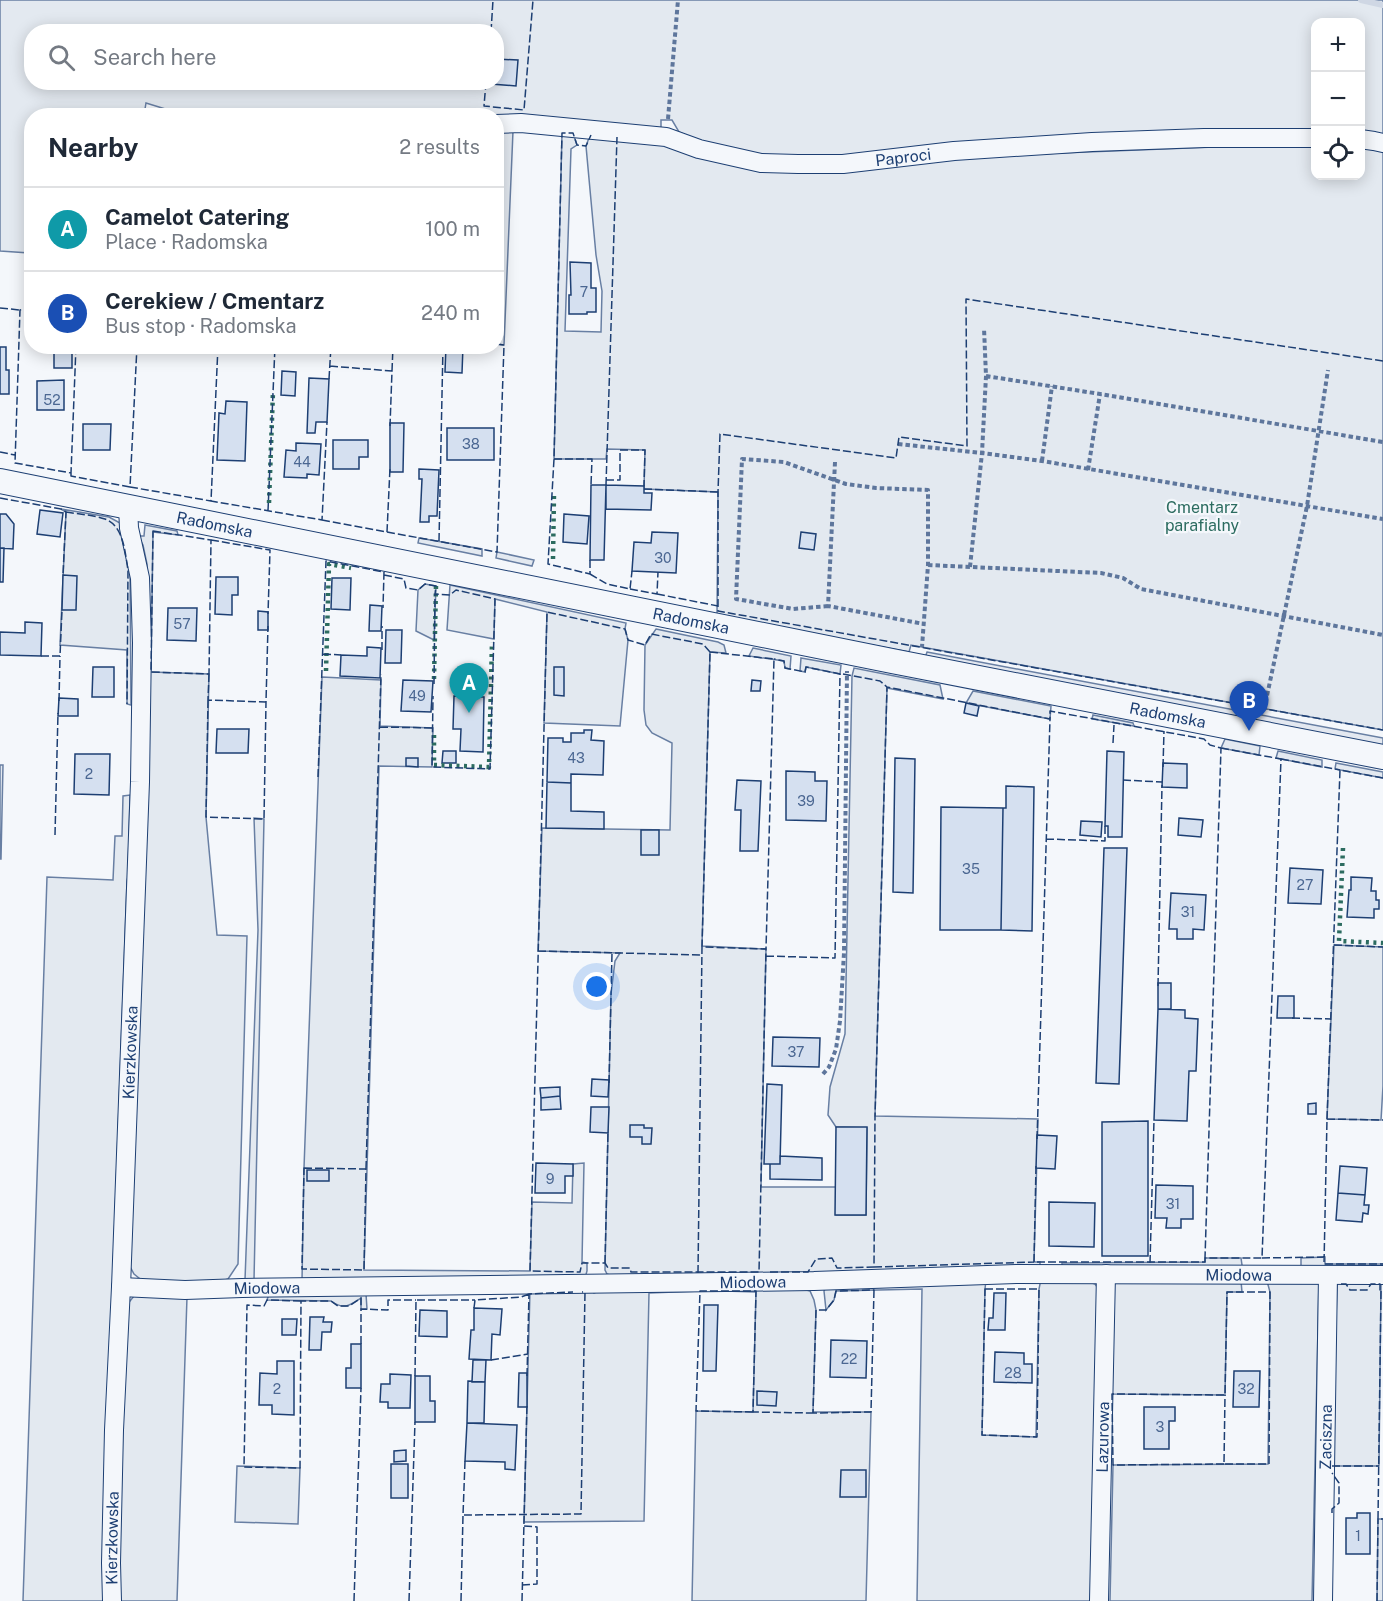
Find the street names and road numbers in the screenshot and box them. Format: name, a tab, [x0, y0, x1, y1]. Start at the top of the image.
street label: Paproci	[874, 145, 932, 170]
street label: Radomska	[175, 508, 255, 542]
street label: Radomska	[651, 604, 731, 638]
street label: Radomska	[1128, 699, 1208, 732]
street label: Kierzkowska	[119, 1005, 142, 1100]
street label: Miodowa	[1205, 1266, 1272, 1285]
street label: Miodowa	[719, 1272, 786, 1292]
street label: Miodowa	[233, 1278, 300, 1298]
street label: Lazurowa	[1093, 1401, 1113, 1473]
street label: Zaciszna	[1316, 1404, 1336, 1470]
street label: Kierzkowska	[102, 1491, 123, 1585]

